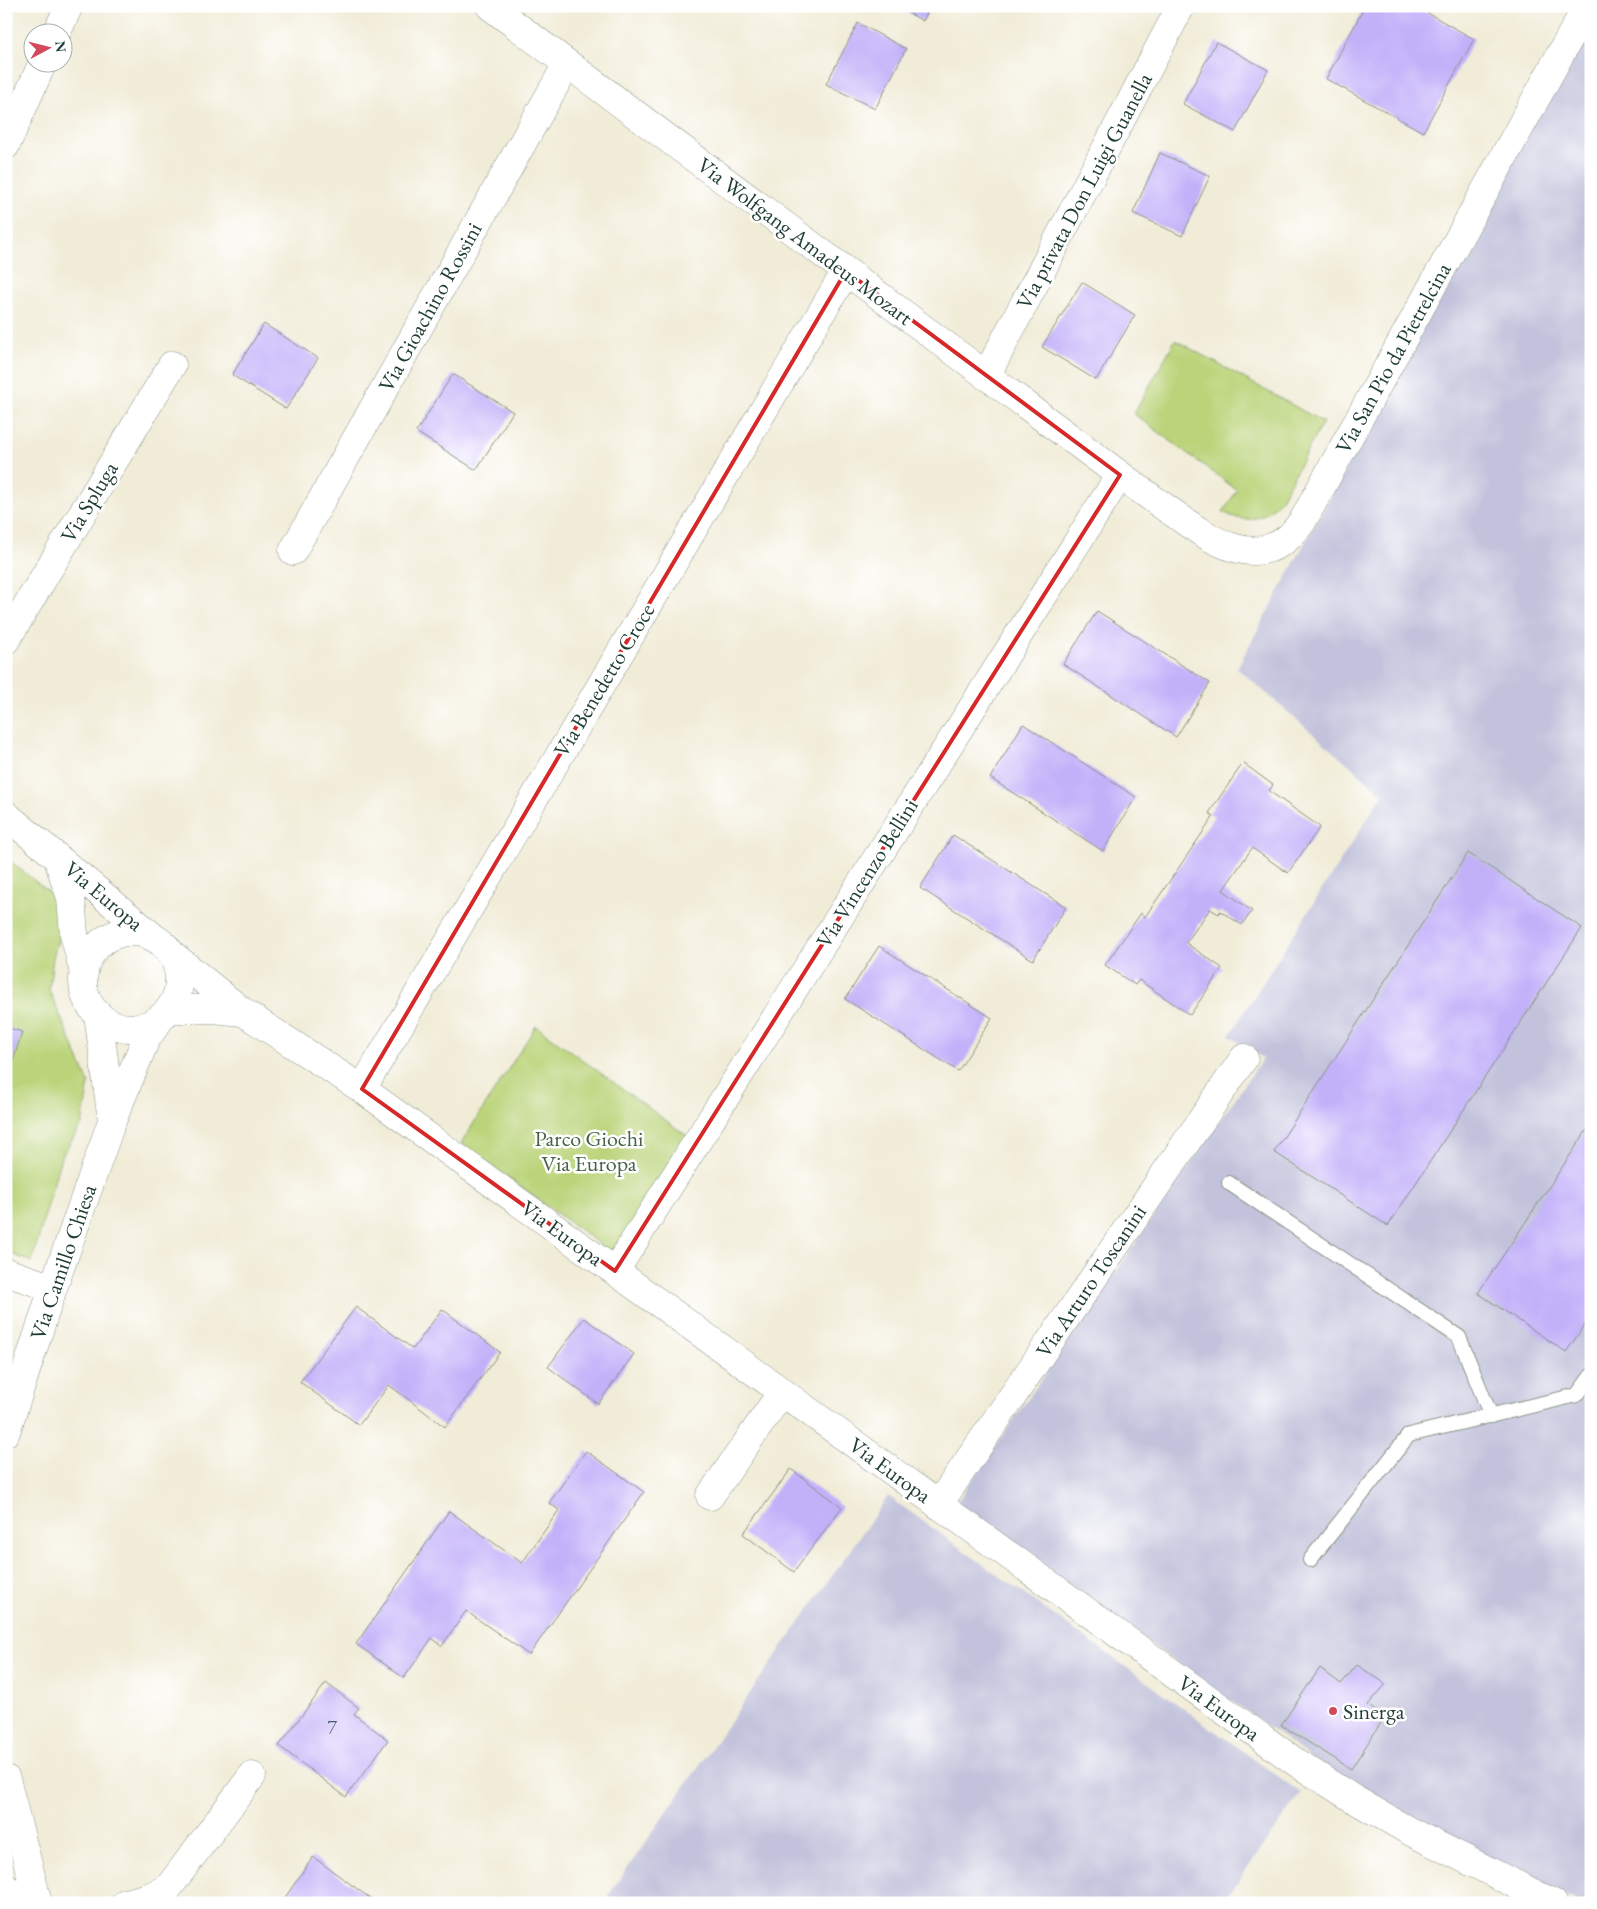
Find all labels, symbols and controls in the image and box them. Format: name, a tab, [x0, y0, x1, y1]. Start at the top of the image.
north arrow	[22, 22, 72, 72]
text: N	[51, 40, 71, 54]
street label: Via privata Don Luigi Guanella	[1009, 68, 1159, 314]
street label: Via Wolfgang Amadeus Mozart	[691, 150, 919, 332]
street label: Via Gioachino Rossini	[371, 217, 489, 397]
street label: Via San Pio da Pietrelcina	[1328, 257, 1458, 459]
street label: Via Spluga	[54, 456, 125, 548]
street label: Via Benedetto Croce	[547, 598, 661, 762]
street label: Via Vincenzo Bellini	[809, 793, 925, 953]
street label: Via Europa	[58, 854, 150, 938]
park label: Parco Giochi Via Europa	[535, 1124, 643, 1178]
street label: Via Camillo Chiesa	[23, 1180, 103, 1344]
street label: Via Europa	[515, 1193, 609, 1273]
street label: Via Arturo Toscanini	[1029, 1199, 1153, 1363]
street label: Via Europa	[843, 1430, 937, 1510]
street label: Via Europa	[1172, 1668, 1266, 1748]
place label: Sinerga	[1343, 1697, 1405, 1726]
marker: Sinerga	[1327, 1705, 1339, 1717]
house number: 7	[327, 1714, 337, 1740]

